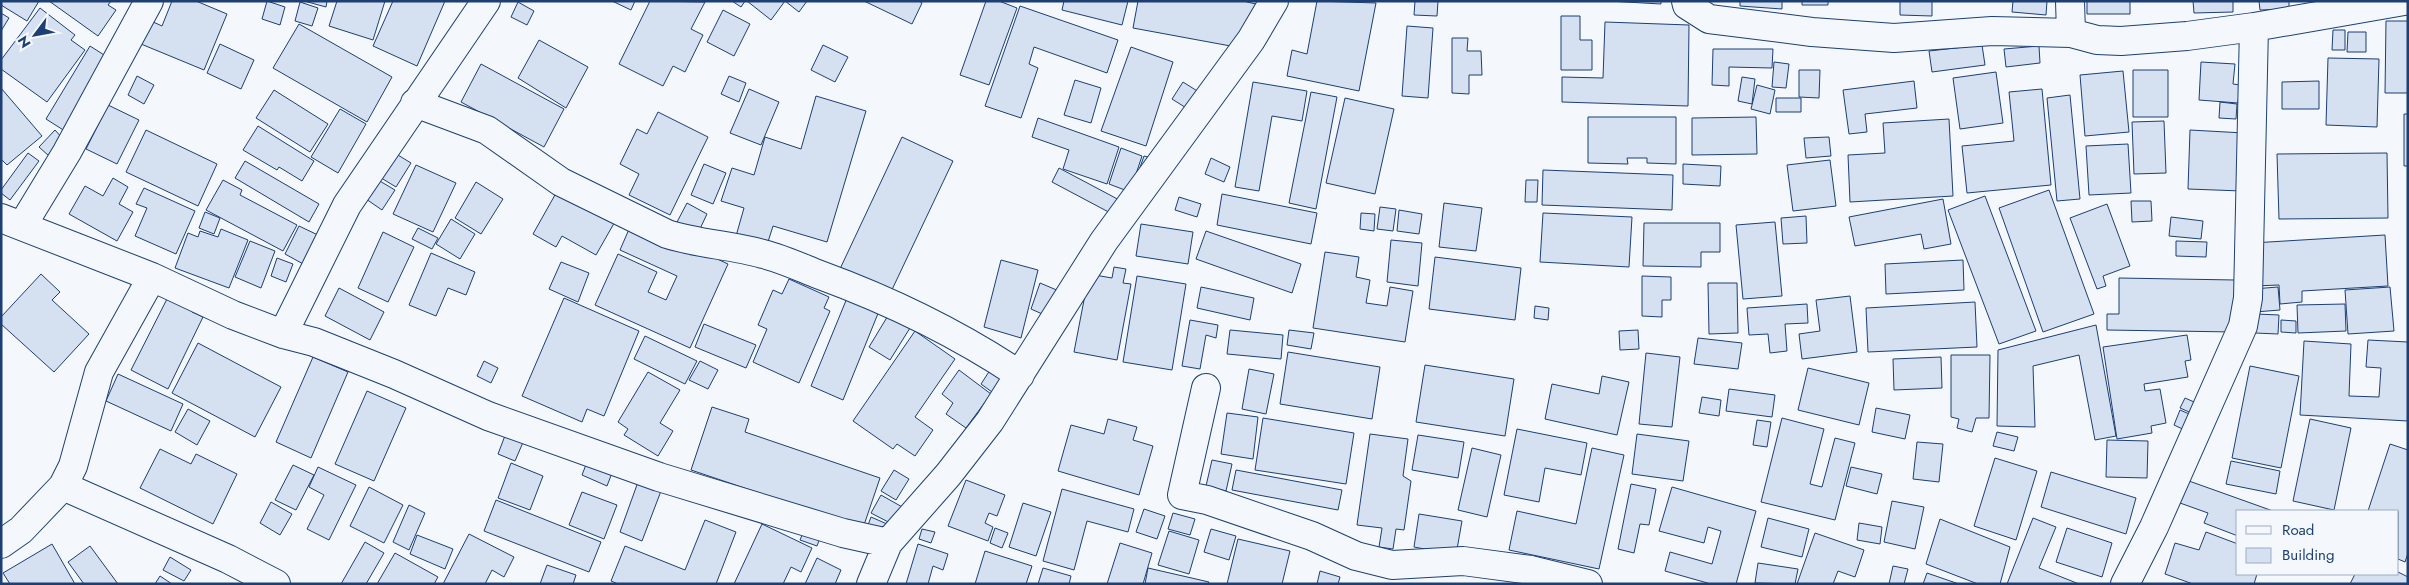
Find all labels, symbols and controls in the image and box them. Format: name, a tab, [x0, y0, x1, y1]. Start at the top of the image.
north arrow	[10, 10, 60, 60]
text: N	[13, 32, 35, 52]
legend	[2236, 510, 2399, 575]
text: Road	[2282, 519, 2314, 541]
text: Building	[2282, 544, 2334, 566]

